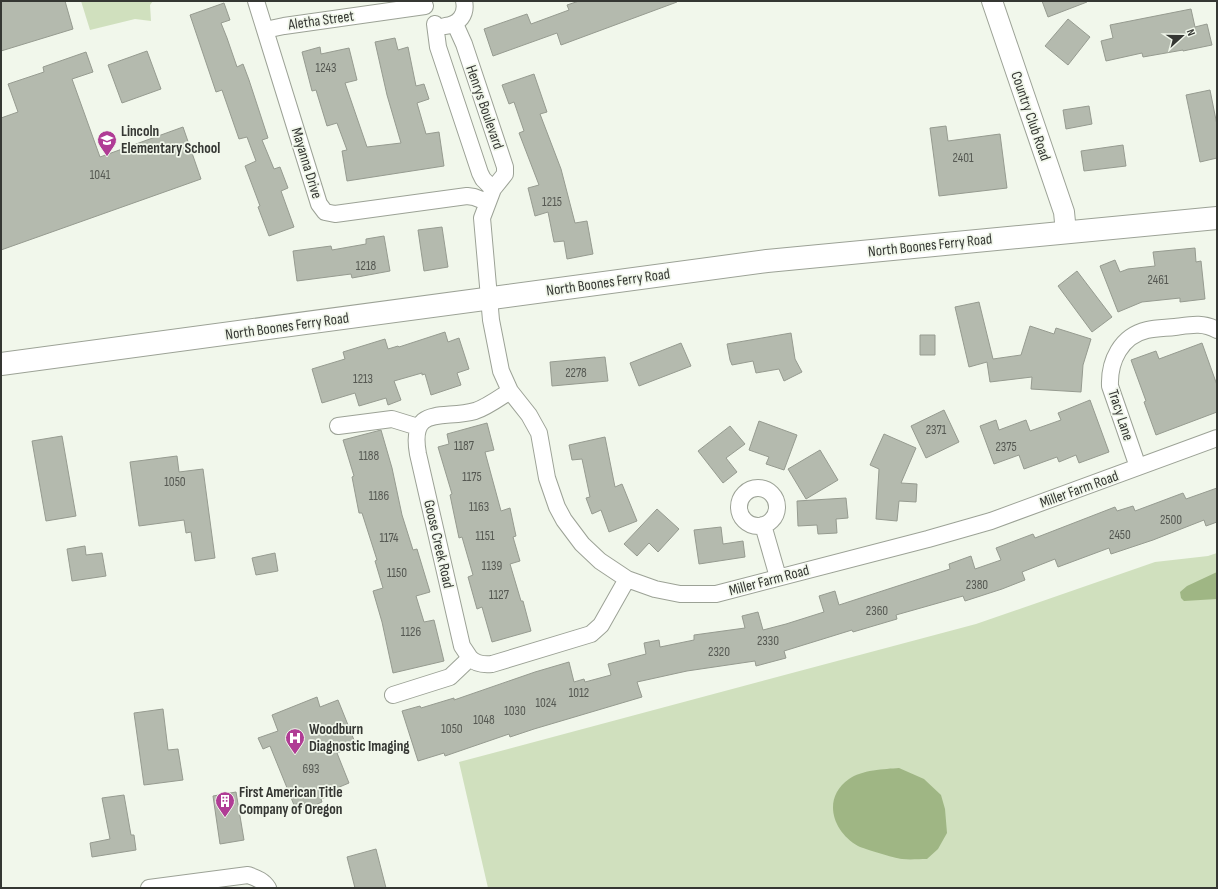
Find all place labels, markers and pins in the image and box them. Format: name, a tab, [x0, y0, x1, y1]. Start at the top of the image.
place label: Lincoln Elementary School	[121, 122, 220, 158]
school or university icon: Lincoln Elementary School	[96, 129, 118, 157]
place label: Woodburn Diagnostic Imaging	[309, 720, 410, 756]
hospital icon: Woodburn Diagnostic Imaging	[284, 727, 306, 755]
place label: First American Title Company of Oregon	[239, 783, 343, 819]
building icon: First American Title Company of Oregon	[214, 790, 236, 818]

